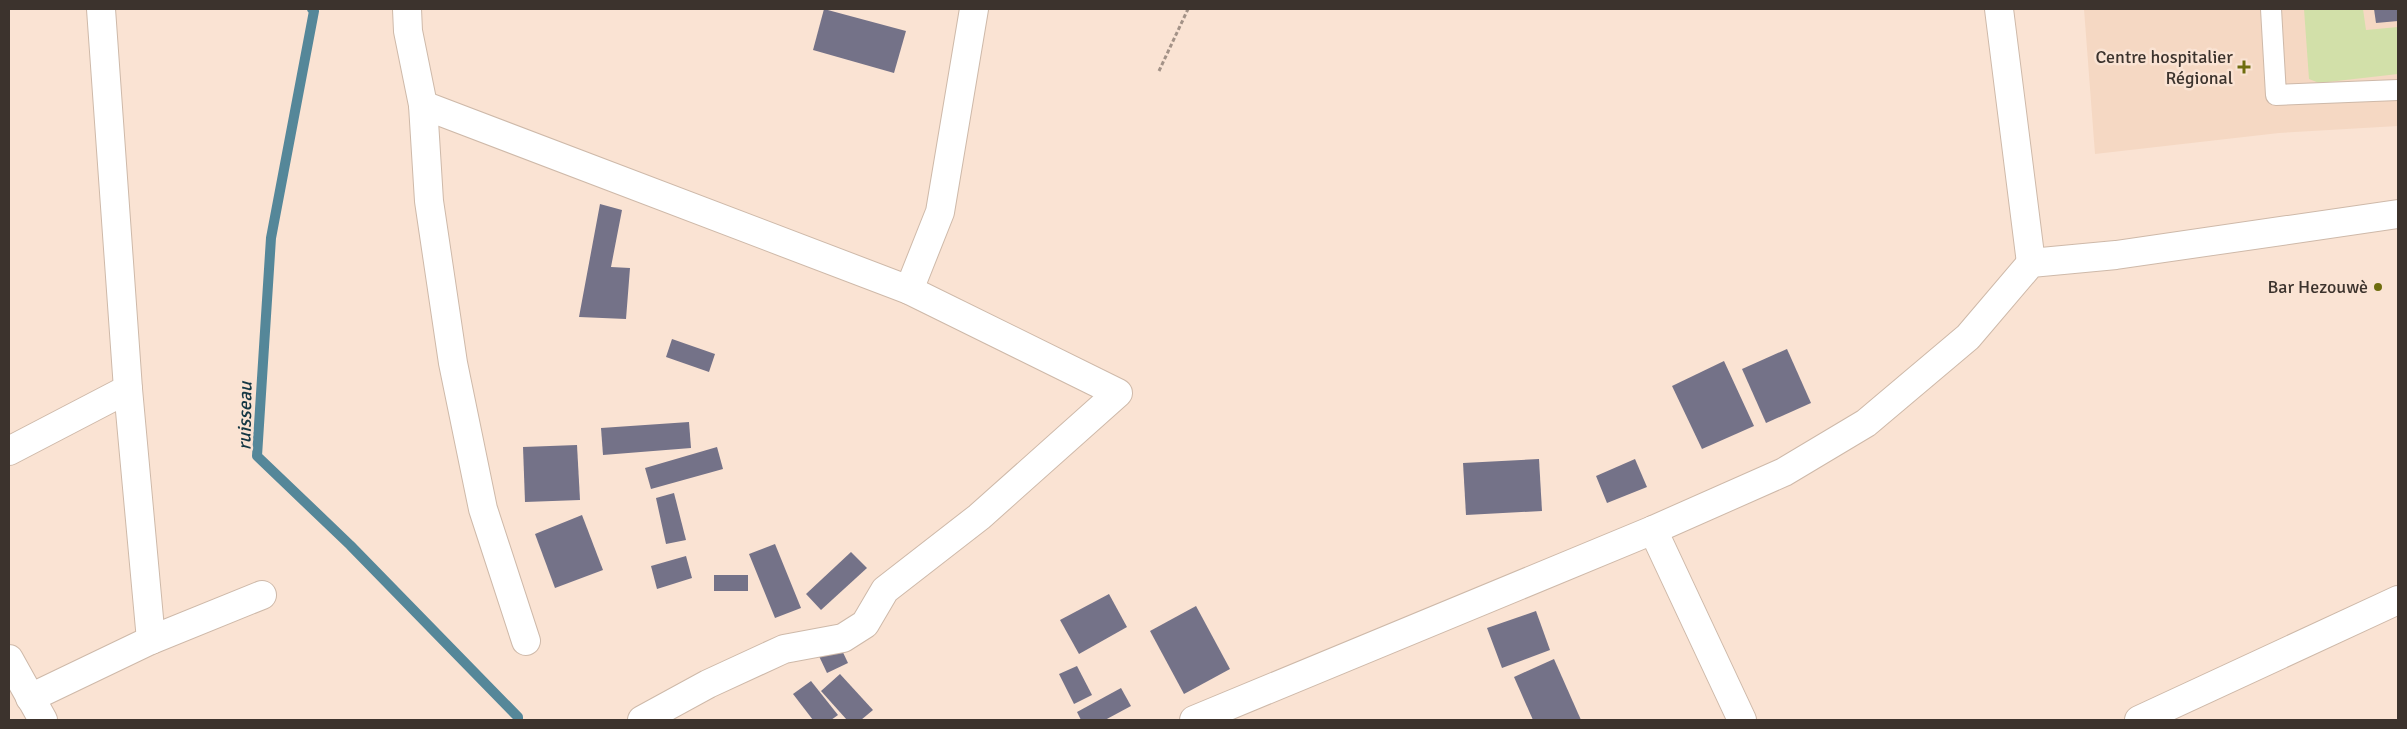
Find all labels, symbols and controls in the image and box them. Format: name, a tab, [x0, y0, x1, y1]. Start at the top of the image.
place label: Centre hospitalier Régional	[2095, 46, 2233, 89]
marker: Centre hospitalier Régional	[2237, 60, 2251, 74]
place label: Bar Hezouwè	[2267, 276, 2368, 298]
marker: Bar Hezouwè	[2372, 281, 2384, 293]
water label: ruisseau	[232, 380, 258, 451]

